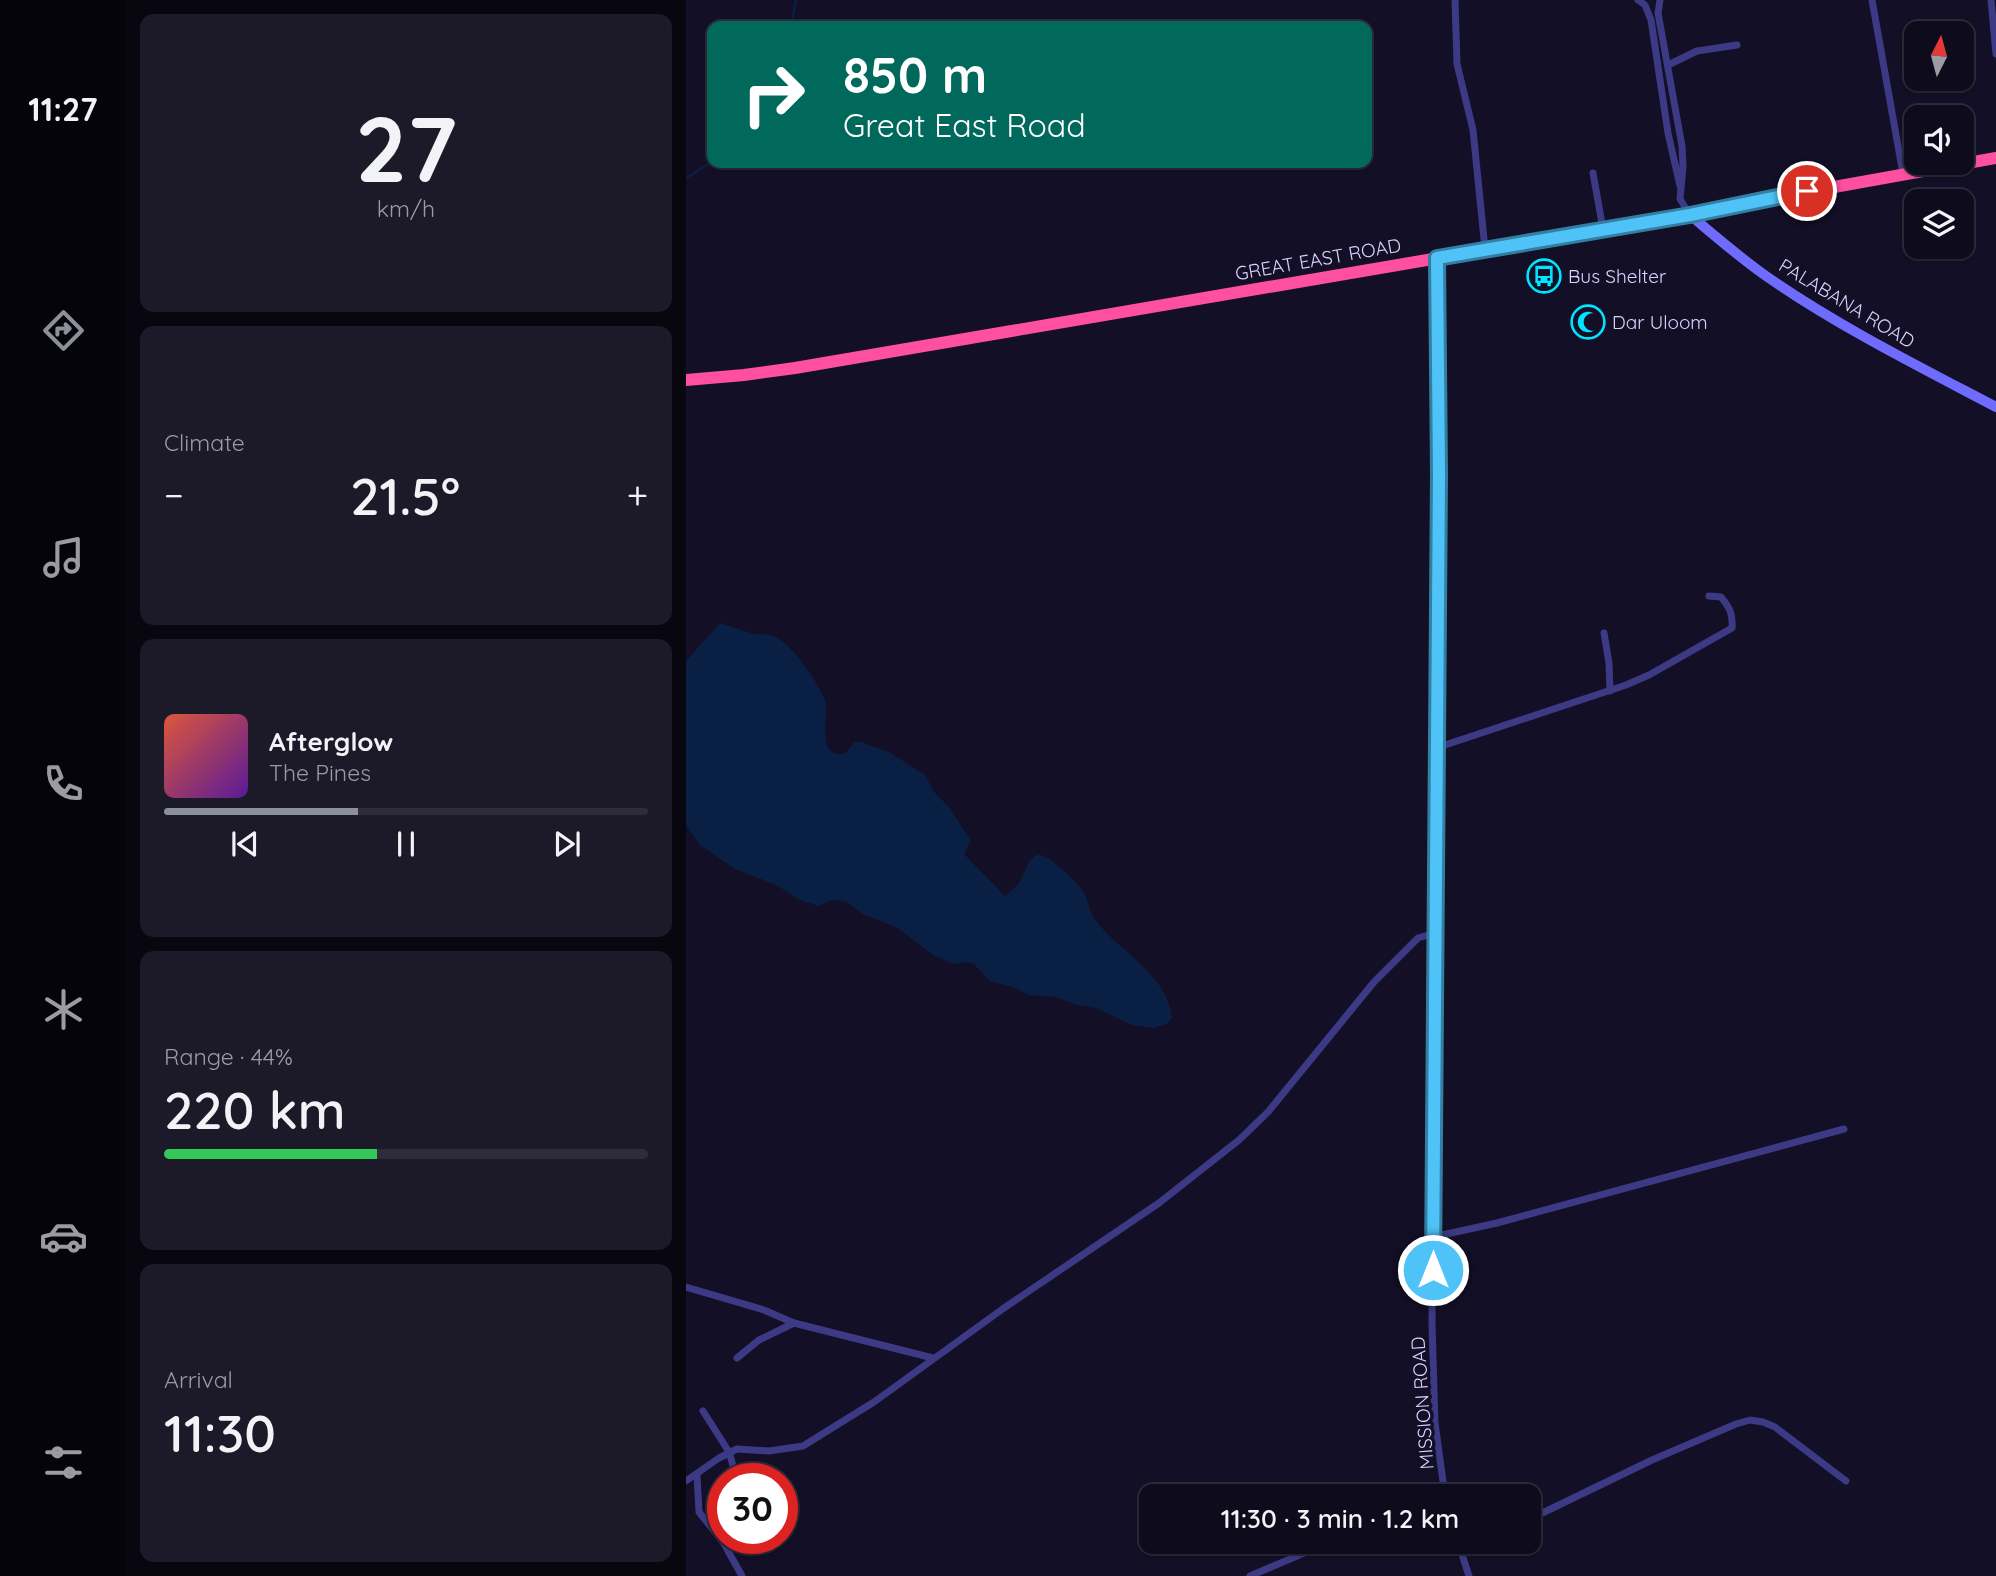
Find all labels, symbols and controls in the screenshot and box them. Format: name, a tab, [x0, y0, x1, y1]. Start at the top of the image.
north arrow	[1904, 21, 1974, 91]
map controls	[1904, 21, 1974, 259]
text: 850 m	[843, 44, 987, 105]
icon: right	[728, 49, 819, 140]
text: 11:27	[28, 89, 98, 129]
text: 27	[355, 91, 457, 205]
text: Great East Road	[843, 105, 1086, 145]
button: sound	[1904, 105, 1974, 175]
pin	[1777, 161, 1837, 221]
icon: arrive	[1788, 172, 1826, 210]
button: layers	[1904, 189, 1974, 259]
text: km/h	[377, 194, 435, 223]
street label: GREAT EAST ROAD	[1233, 233, 1403, 285]
street label: PALABANA ROAD	[1775, 253, 1919, 353]
bus stop icon: Bus Shelter	[1525, 257, 1563, 295]
place label: Bus Shelter	[1568, 264, 1667, 288]
mosque icon: Dar Uloom	[1569, 303, 1607, 341]
icon: directions	[39, 306, 88, 355]
place label: Dar Uloom	[1612, 310, 1708, 334]
text: Climate	[164, 428, 245, 457]
text: 21.5°	[350, 463, 460, 528]
text: −	[164, 471, 184, 519]
text: +	[627, 471, 648, 519]
icon: music	[39, 533, 88, 582]
text: Afterglow	[269, 725, 393, 758]
text: The Pines	[269, 758, 371, 787]
icon: phone	[39, 759, 88, 808]
icon: previous	[226, 825, 264, 863]
icon: pause	[387, 825, 425, 863]
icon: next	[548, 825, 586, 863]
icon: climate	[39, 985, 88, 1034]
text: Range · 44%	[164, 1042, 293, 1071]
text: 220 km	[164, 1077, 346, 1142]
icon: car	[39, 1212, 88, 1261]
position arrow	[1396, 1233, 1470, 1307]
street label: MISSION ROAD	[1405, 1336, 1439, 1470]
text: Arrival	[164, 1365, 233, 1394]
text: 11:30	[164, 1400, 276, 1465]
icon: filters	[39, 1438, 88, 1487]
speed limit sign: 30	[707, 1463, 798, 1554]
text: 11:30 · 3 min · 1.2 km	[1221, 1502, 1459, 1535]

